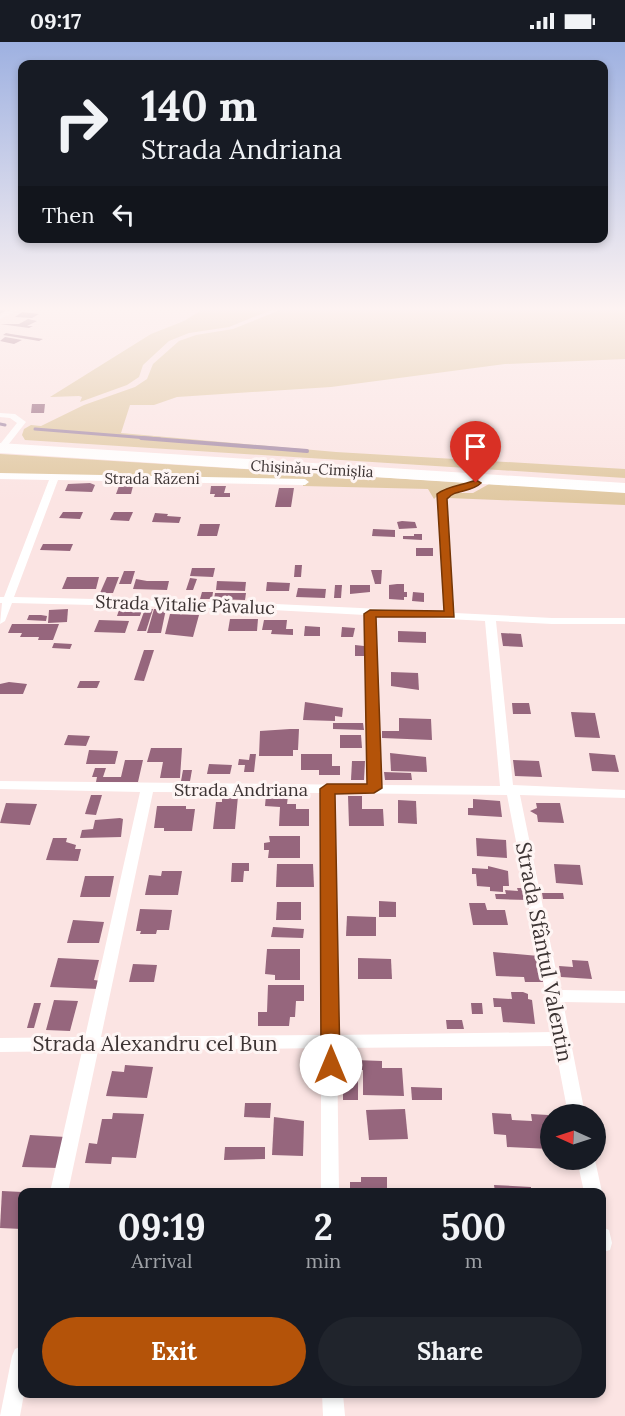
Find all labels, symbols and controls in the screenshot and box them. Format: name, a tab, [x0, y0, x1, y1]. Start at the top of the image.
text: 09:17	[30, 7, 81, 35]
text: 140 m	[141, 79, 257, 133]
icon: right	[42, 84, 120, 162]
text: Strada Andriana	[141, 132, 342, 166]
icon: left	[107, 198, 140, 231]
text: Then	[42, 201, 95, 229]
pin	[450, 421, 501, 483]
icon: arrive	[459, 430, 492, 463]
street label: Chișinău-Cimișlia	[250, 456, 374, 481]
street label: Strada Răzeni	[104, 469, 200, 488]
street label: Strada Vitalie Păvaluc	[95, 590, 275, 619]
street label: Strada Andriana	[174, 778, 308, 801]
street label: Strada Sfântul Valentin	[510, 840, 579, 1064]
street label: Strada Alexandru cel Bun	[32, 1030, 278, 1057]
position arrow	[299, 1033, 363, 1097]
north arrow	[540, 1104, 606, 1170]
map controls	[540, 1104, 606, 1170]
text: 09:19	[118, 1204, 206, 1250]
text: 2	[314, 1204, 333, 1250]
text: 500	[441, 1204, 506, 1250]
text: Arrival	[131, 1248, 192, 1273]
text: min	[306, 1248, 341, 1273]
text: m	[465, 1248, 483, 1273]
button: Exit	[42, 1317, 306, 1386]
button: Share	[318, 1317, 582, 1386]

